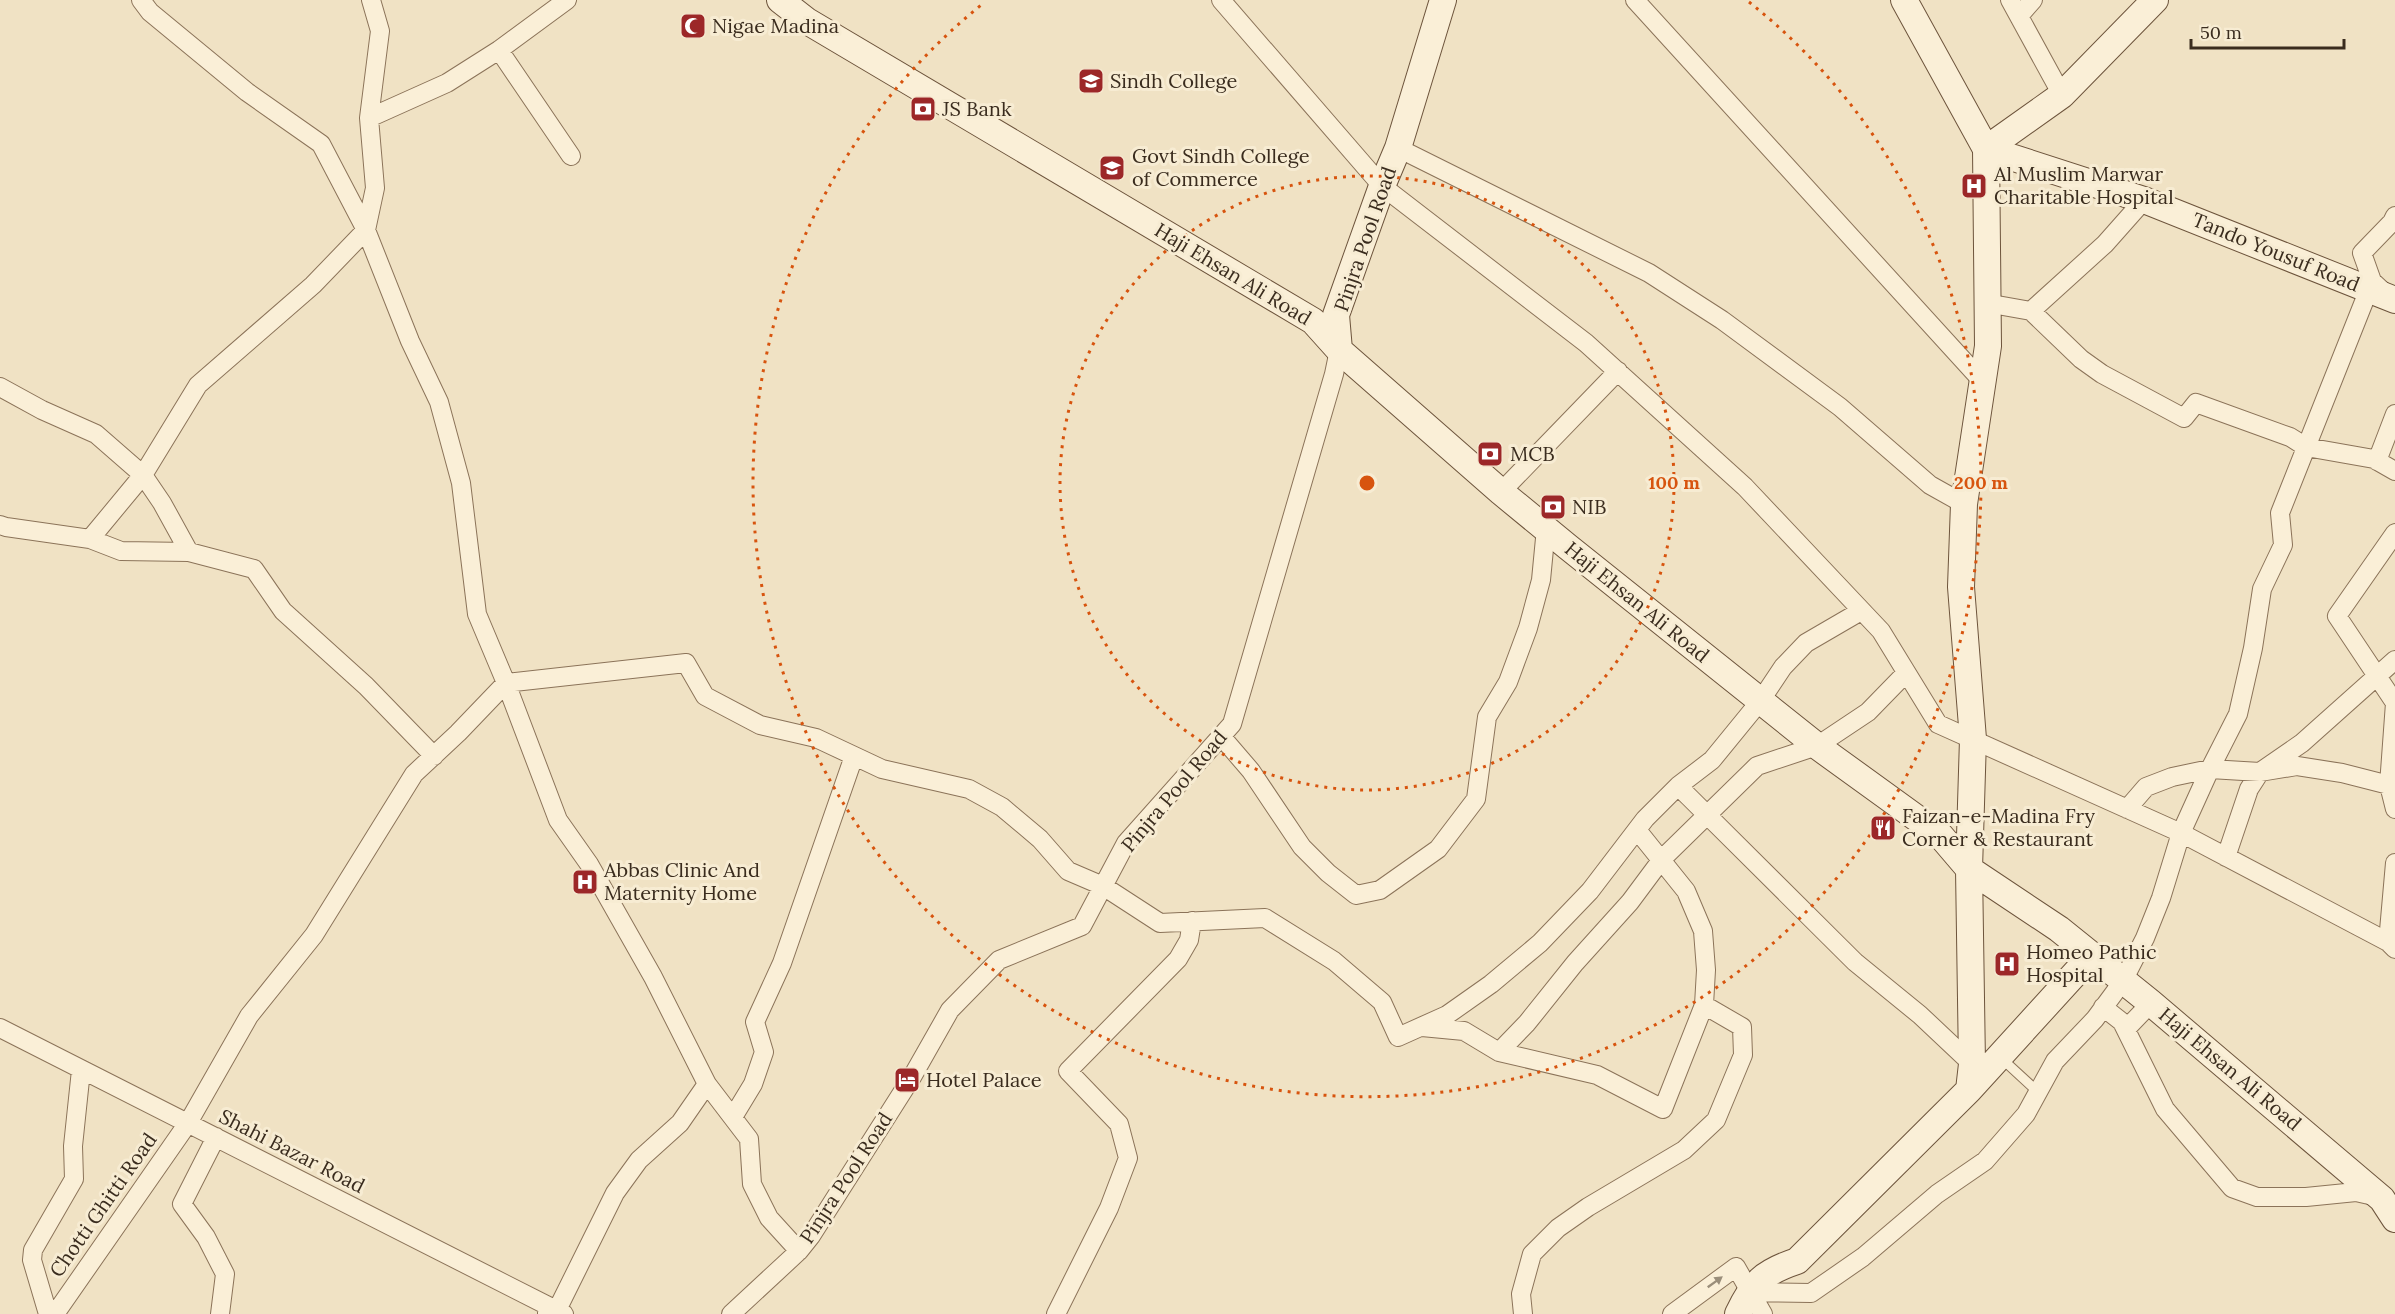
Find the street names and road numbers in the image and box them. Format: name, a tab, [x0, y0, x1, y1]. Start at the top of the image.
street label: Pinjra Pool Road	[1328, 163, 1401, 315]
street label: Tando Yousuf Road	[2189, 207, 2364, 297]
street label: Haji Ehsan Ali Road	[1150, 217, 1316, 330]
street label: Haji Ehsan Ali Road	[1560, 536, 1715, 668]
street label: Pinjra Pool Road	[1115, 725, 1232, 857]
street label: Haji Ehsan Ali Road	[2154, 1002, 2307, 1136]
street label: Shahi Bazar Road	[215, 1103, 369, 1198]
street label: Pinjra Pool Road	[794, 1107, 897, 1248]
street label: Chotti Ghitti Road	[44, 1128, 162, 1282]

